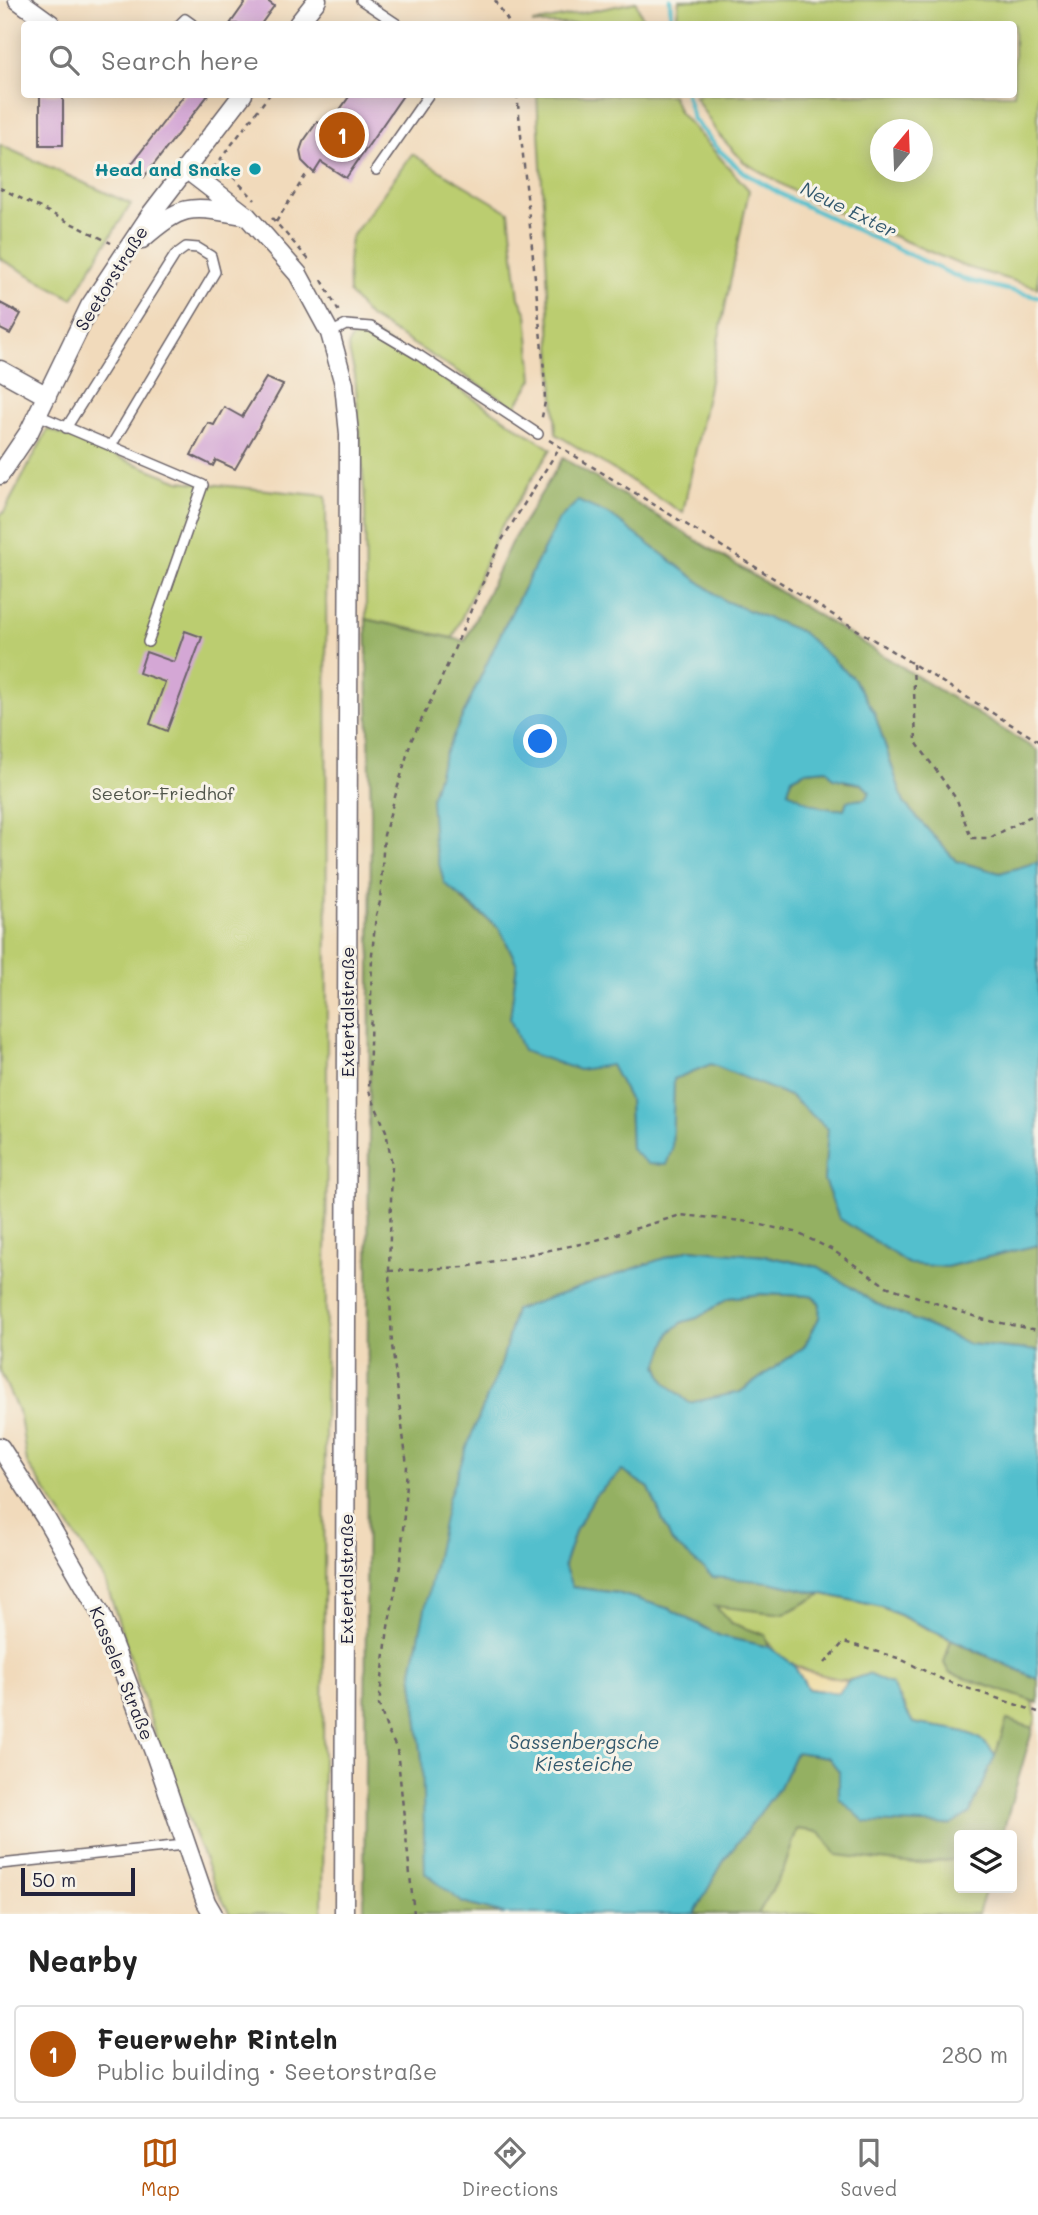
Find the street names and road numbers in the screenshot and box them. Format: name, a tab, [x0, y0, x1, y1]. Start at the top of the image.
street label: Seetorstraße	[69, 221, 153, 335]
street label: Extertalstraße	[335, 947, 359, 1077]
street label: Extertalstraße	[334, 1514, 358, 1644]
street label: Kasseler Straße	[84, 1603, 160, 1743]

